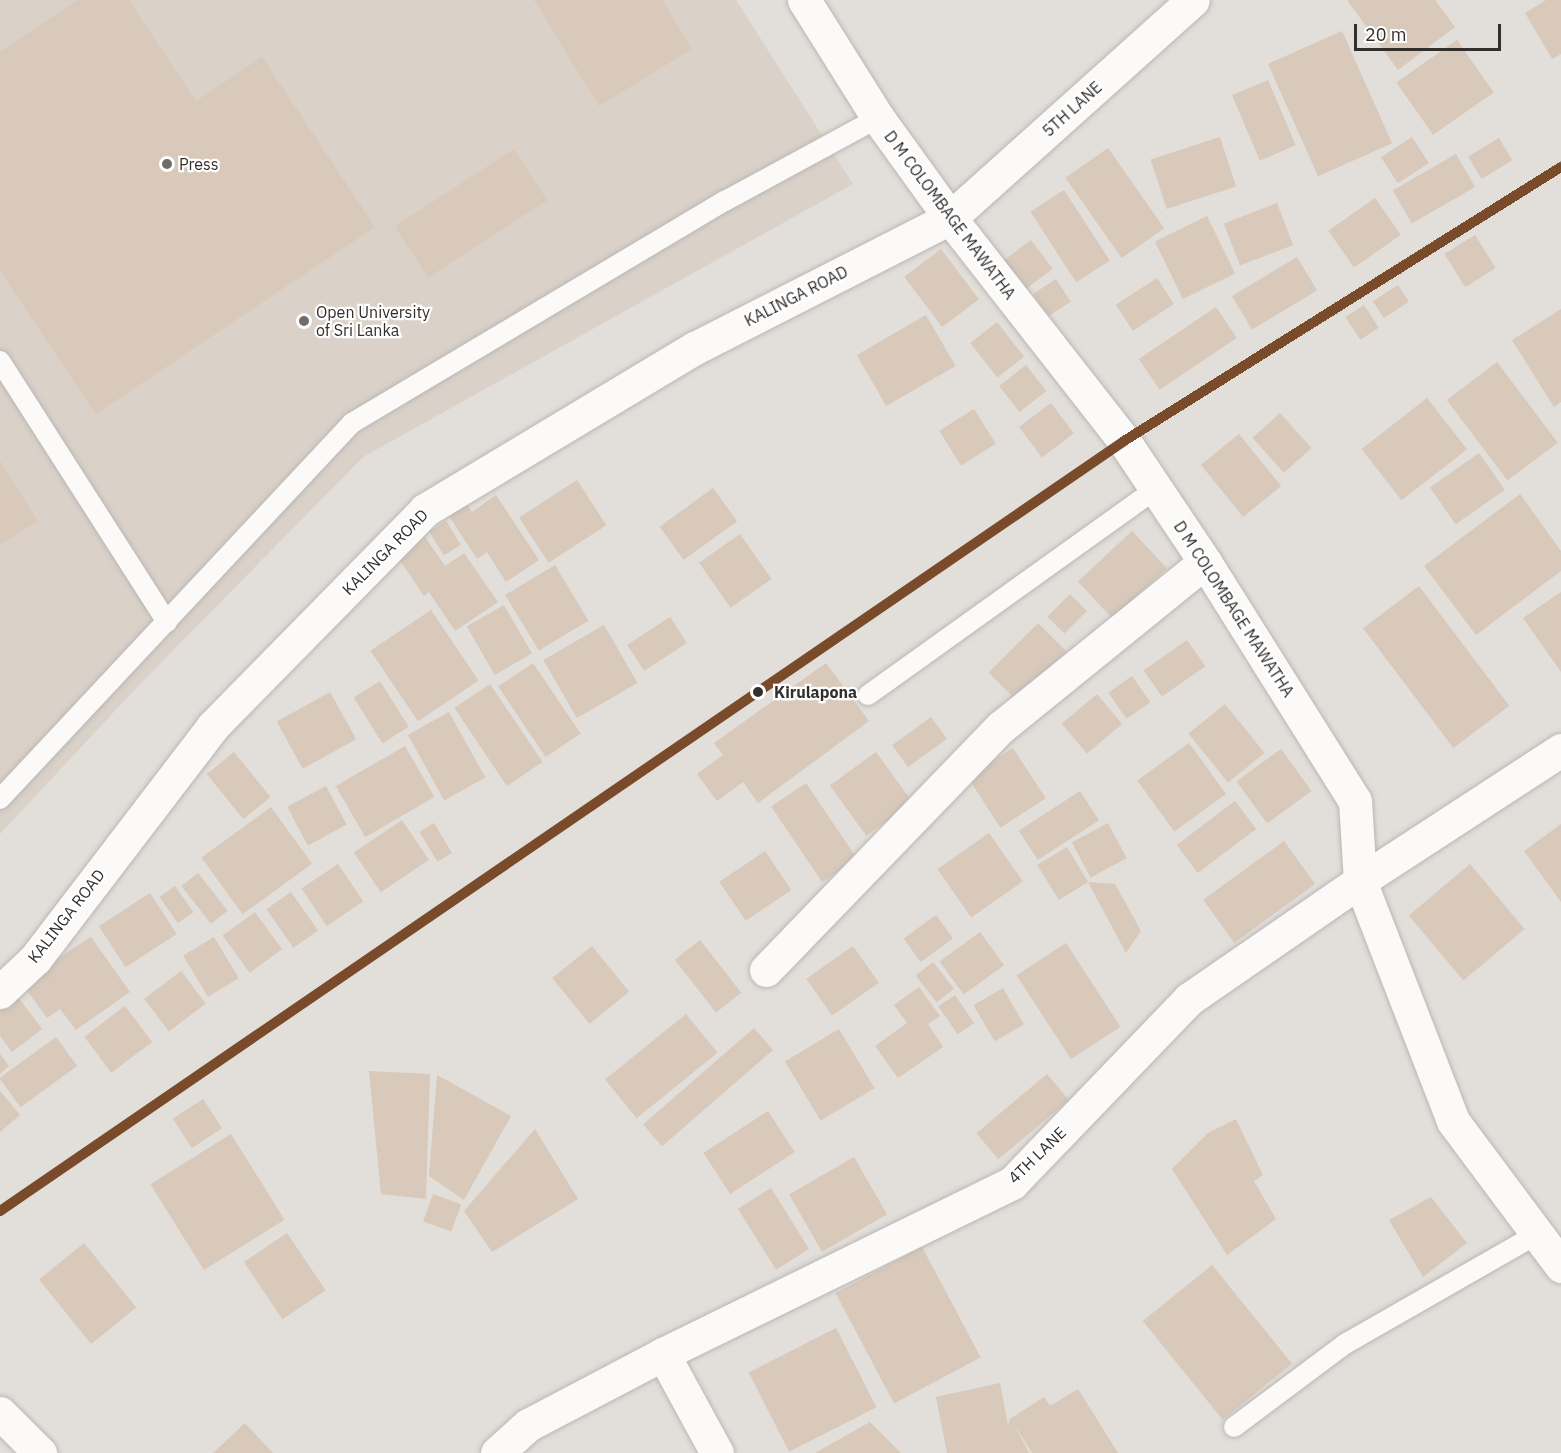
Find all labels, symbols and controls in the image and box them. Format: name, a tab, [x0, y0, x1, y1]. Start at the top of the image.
scale bar	[1357, 12, 1504, 50]
text: 20 m	[1365, 23, 1407, 46]
street label: 5TH LANE	[1038, 77, 1106, 141]
street label: D M COLOMBAGE MAWATHA	[880, 127, 1020, 303]
place label: Press	[179, 154, 219, 174]
marker: Press	[160, 157, 174, 171]
street label: KALINGA ROAD	[741, 262, 851, 330]
place label: Open University of Sri Lanka	[316, 302, 430, 340]
marker: Open University of Sri Lanka	[297, 314, 311, 328]
street label: KALINGA ROAD	[338, 505, 432, 599]
street label: D M COLOMBAGE MAWATHA	[1170, 517, 1298, 701]
marker: Kirulapona	[747, 681, 769, 703]
place label: Kirulapona	[774, 682, 857, 702]
street label: KALINGA ROAD	[24, 865, 108, 967]
street label: 4TH LANE	[1004, 1123, 1070, 1187]

